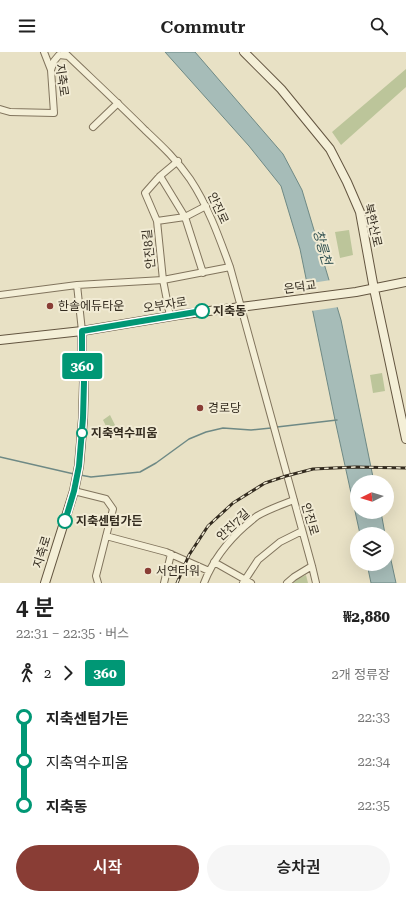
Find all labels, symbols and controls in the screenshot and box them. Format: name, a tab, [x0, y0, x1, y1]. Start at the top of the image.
icon: menu	[16, 15, 38, 37]
icon: search	[368, 15, 390, 37]
text: Commutr	[161, 16, 245, 37]
street label: 지축로	[53, 63, 71, 97]
street label: 안진로	[205, 190, 231, 226]
street label: 북한산로	[361, 202, 385, 248]
street label: 안진8길	[140, 228, 158, 270]
water label: 창릉천	[310, 228, 335, 267]
street label: 은덕교	[283, 278, 317, 296]
street label: 오부자로	[142, 295, 188, 315]
place label: 한솔에듀타운	[58, 299, 124, 313]
marker: 한솔에듀타운	[45, 301, 55, 311]
marker: 지축동	[194, 303, 210, 319]
place label: 지축동	[213, 304, 246, 318]
line badge: 360	[59, 353, 105, 379]
text: 360	[70, 358, 94, 374]
place label: 경로당	[208, 401, 241, 415]
marker: 경로당	[195, 403, 205, 413]
place label: 지축역수피움	[91, 426, 157, 440]
marker: 지축역수피움	[76, 427, 88, 439]
north arrow	[350, 475, 394, 519]
map controls	[350, 475, 394, 571]
street label: 안진로	[299, 501, 321, 537]
street label: 안진7길	[214, 506, 252, 544]
marker: 지축센텀가든	[57, 513, 73, 529]
place label: 지축센텀가든	[76, 514, 142, 528]
button: layers	[350, 527, 394, 571]
street label: 지축로	[30, 534, 54, 570]
place label: 서연타워	[156, 564, 200, 578]
marker: 서연타워	[143, 566, 153, 576]
text: 4 분	[16, 595, 54, 620]
text: ₩2,880	[343, 608, 390, 626]
text: 22:31 – 22:35 · 버스	[16, 626, 129, 641]
icon: walk	[16, 662, 38, 684]
icon: forward	[57, 662, 79, 684]
text: 360	[93, 665, 117, 681]
text: 2	[44, 666, 51, 681]
text: 2개 정류장	[332, 667, 390, 682]
text: 지축센텀가든	[46, 710, 129, 728]
text: 22:33	[358, 710, 390, 725]
text: 지축역수피움	[46, 754, 129, 772]
text: 22:34	[358, 754, 390, 769]
text: 지축동	[46, 798, 87, 816]
text: 22:35	[358, 798, 390, 813]
button: 시작	[16, 845, 199, 891]
button: 승차권	[207, 845, 390, 891]

